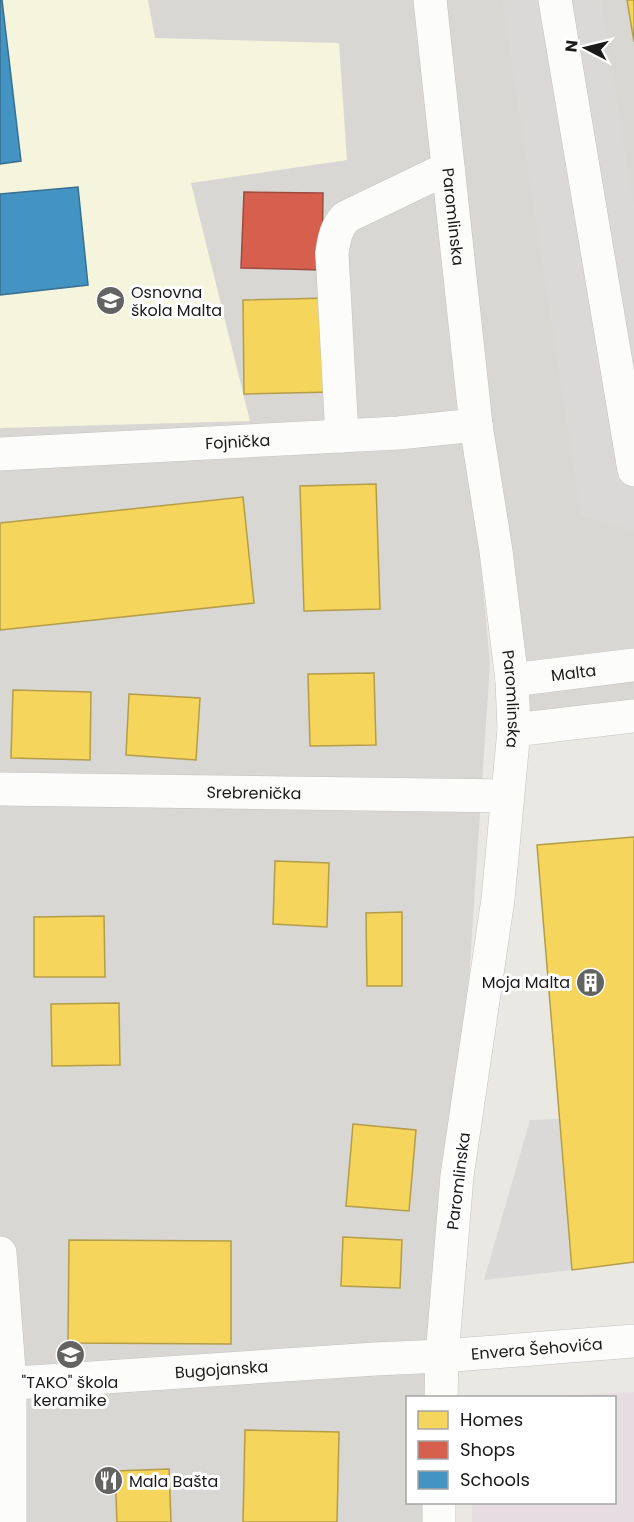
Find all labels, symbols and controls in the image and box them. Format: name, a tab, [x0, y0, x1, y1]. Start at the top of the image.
north arrow	[556, 18, 616, 78]
text: N	[559, 39, 584, 54]
street label: Paromlinska	[436, 167, 470, 267]
place label: Osnovna škola Malta	[131, 281, 222, 322]
school or university icon: Osnovna škola Malta	[94, 285, 126, 317]
street label: Fojnička	[204, 429, 271, 455]
street label: Paromlinska	[496, 649, 525, 749]
street label: Malta	[550, 659, 597, 687]
street label: Srebrenička	[206, 781, 302, 805]
building icon: Moja Malta	[575, 966, 607, 998]
place label: Moja Malta	[482, 971, 570, 994]
street label: Paromlinska	[441, 1131, 476, 1231]
street label: Envera Šehovića	[470, 1332, 603, 1366]
school or university icon: "TAKO" škola keramike	[54, 1338, 86, 1370]
street label: Bugojanska	[174, 1355, 269, 1384]
place label: "TAKO" škola keramike	[22, 1371, 118, 1412]
legend	[406, 1396, 616, 1504]
text: Homes	[460, 1407, 523, 1432]
text: Shops	[460, 1437, 515, 1462]
restaurant icon: Mala Bašta	[92, 1465, 124, 1497]
text: Schools	[460, 1467, 530, 1492]
place label: Mala Bašta	[129, 1470, 218, 1493]

